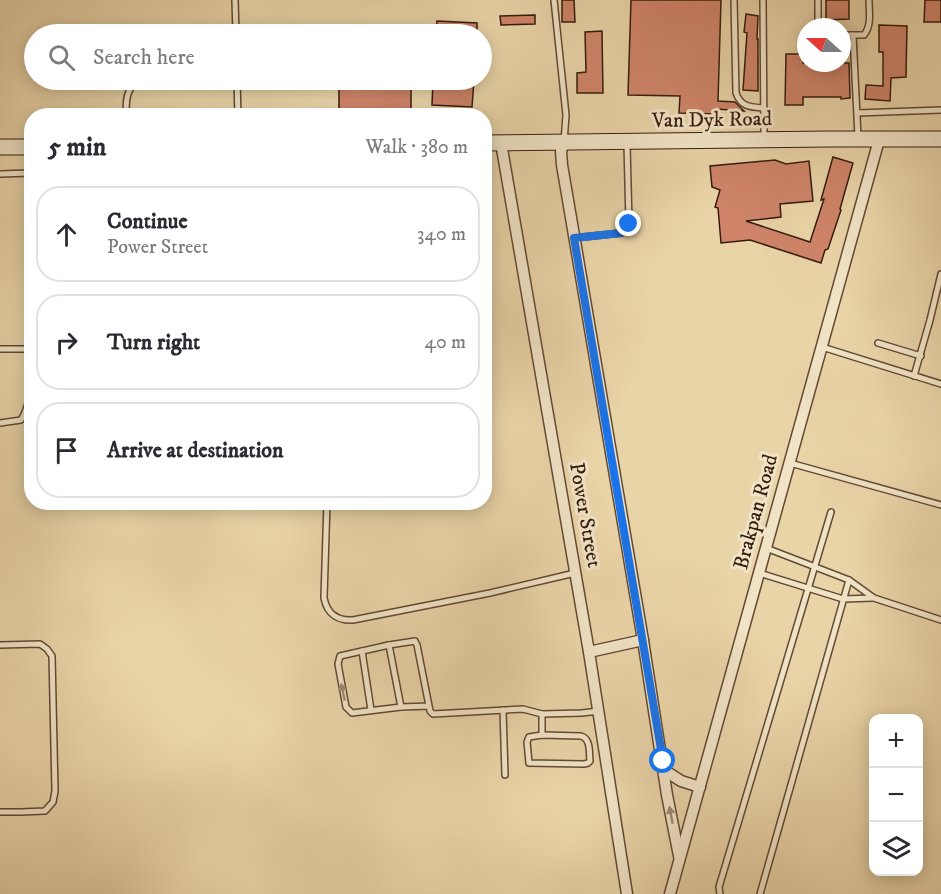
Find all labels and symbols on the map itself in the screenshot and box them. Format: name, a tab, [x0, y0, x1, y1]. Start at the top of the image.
north arrow	[797, 18, 851, 72]
street label: Van Dyk Road	[651, 106, 773, 134]
route end	[615, 210, 641, 236]
street label: Brakpan Road	[728, 451, 784, 573]
street label: Power Street	[563, 461, 607, 570]
one-way arrow	[338, 683, 347, 702]
route start	[649, 747, 675, 773]
one-way arrow	[666, 805, 675, 824]

